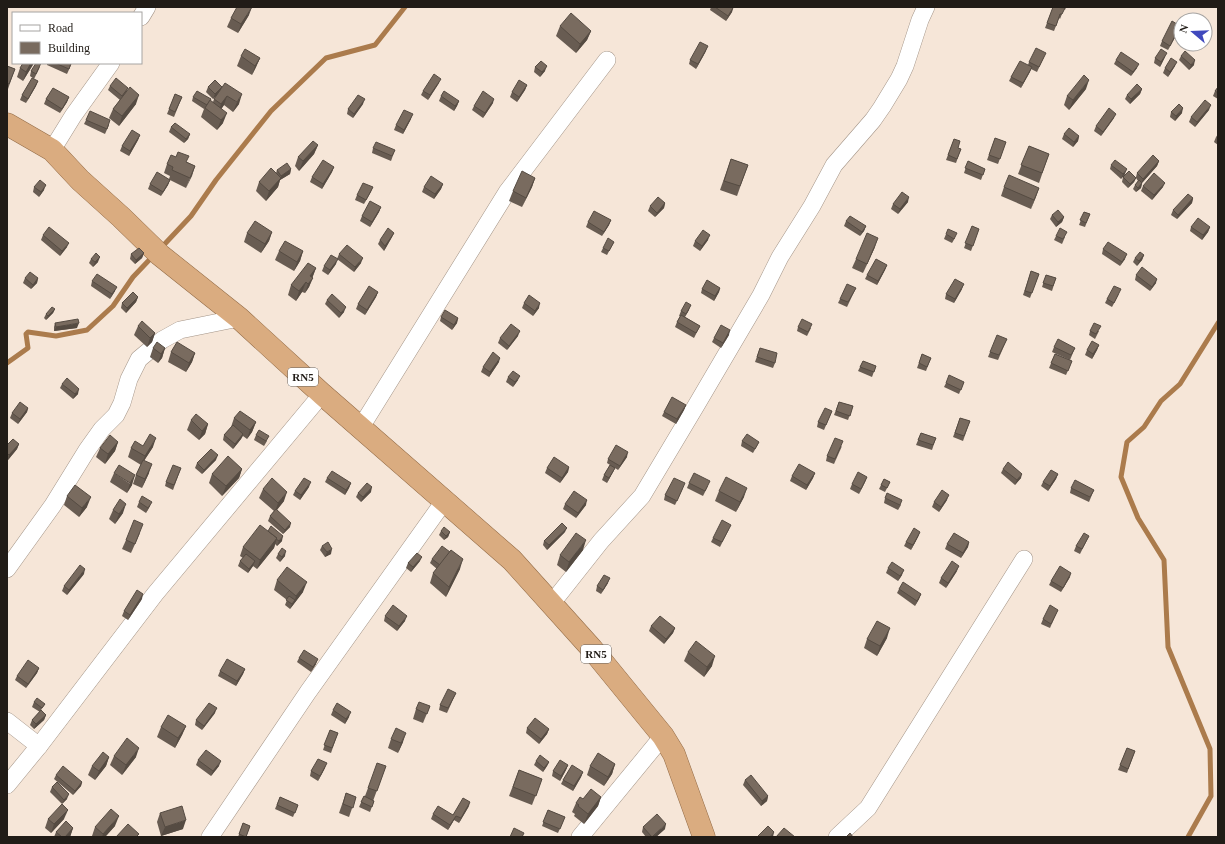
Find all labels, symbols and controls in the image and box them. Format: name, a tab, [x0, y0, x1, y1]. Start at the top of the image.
legend	[12, 12, 142, 64]
north arrow	[1173, 12, 1213, 52]
text: Road	[48, 21, 73, 35]
text: N	[1177, 23, 1191, 34]
text: Building	[48, 41, 90, 55]
road number: RN5	[288, 368, 318, 386]
road number: RN5	[581, 645, 611, 663]

